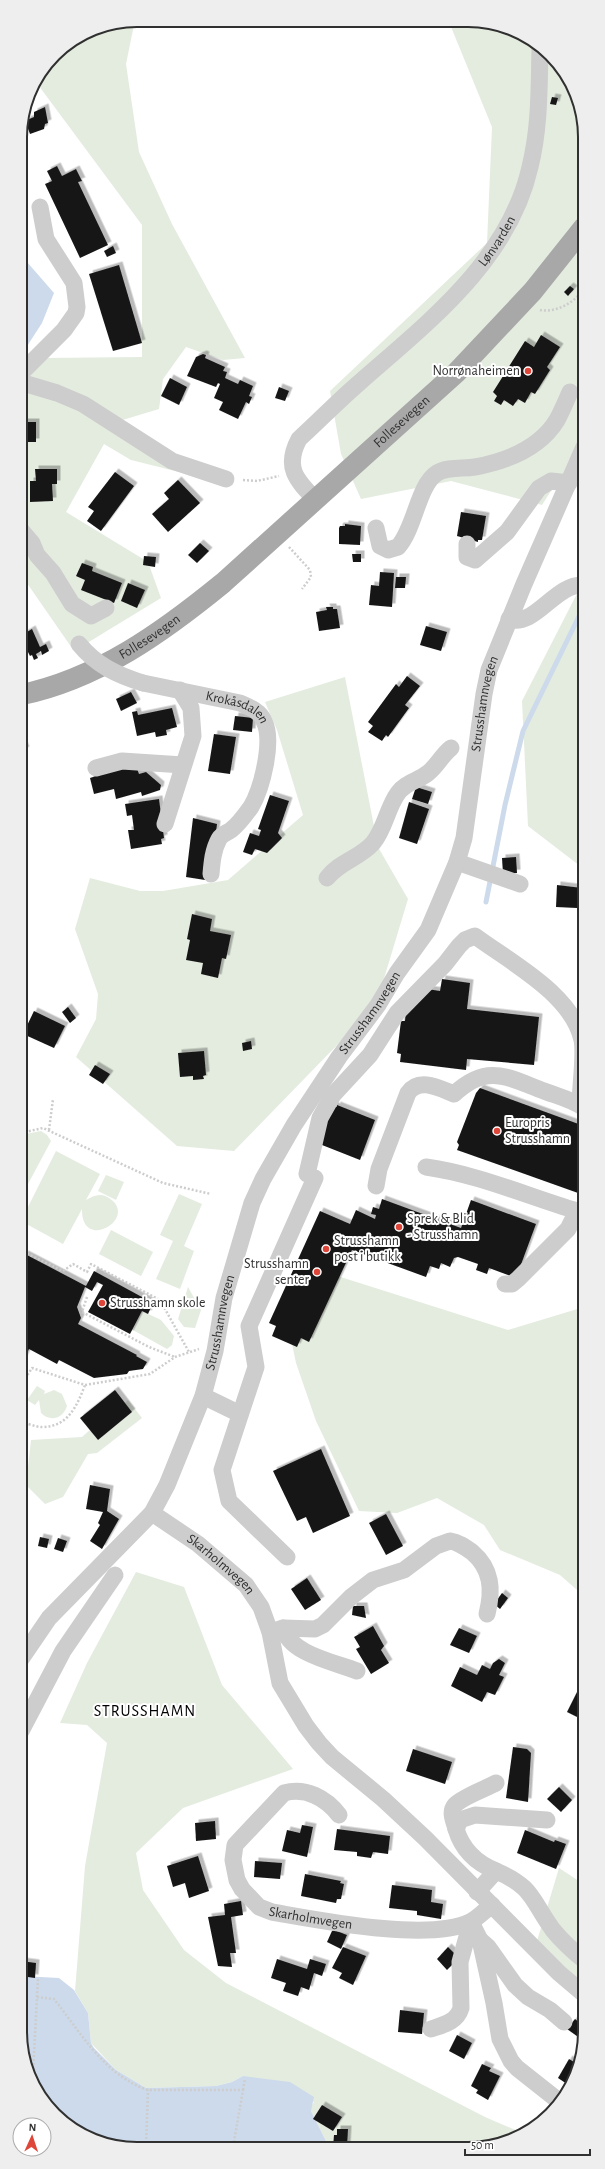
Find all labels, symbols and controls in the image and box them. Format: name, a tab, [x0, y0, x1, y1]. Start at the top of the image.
street label: Lønvarden	[476, 214, 518, 269]
place label: Norrønaheimen	[433, 364, 520, 378]
marker: Norrønaheimen	[523, 366, 533, 376]
street label: Follesevegen	[371, 393, 433, 450]
street label: Follesevegen	[117, 612, 183, 662]
street label: Strusshamnvegen	[469, 654, 501, 753]
street label: Krokåsdalen	[204, 689, 271, 726]
street label: Strusshamnvegen	[337, 969, 403, 1057]
place label: Europris Strusshamn	[505, 1116, 570, 1146]
marker: Europris Strusshamn	[492, 1126, 502, 1136]
place label: Sprek & Blid - Strusshamn	[407, 1212, 479, 1242]
marker: Sprek & Blid - Strusshamn	[394, 1222, 404, 1232]
place label: Strusshamn post i butikk	[334, 1234, 401, 1264]
marker: Strusshamn post i butikk	[321, 1244, 331, 1254]
place label: Strusshamn senter	[244, 1257, 309, 1287]
marker: Strusshamn senter	[312, 1267, 322, 1277]
street label: Strusshamnvegen	[203, 1273, 237, 1372]
place label: Strusshamn skole	[110, 1296, 205, 1310]
marker: Strusshamn skole	[97, 1298, 107, 1308]
street label: Skarholmvegen	[184, 1532, 257, 1597]
district label: STRUSSHAMN	[94, 1703, 196, 1719]
street label: Skarholmvegen	[268, 1905, 353, 1932]
north arrow	[12, 2117, 52, 2157]
text: N	[28, 2122, 37, 2133]
scale bar	[465, 2131, 590, 2157]
text: 50 m	[471, 2139, 494, 2151]

